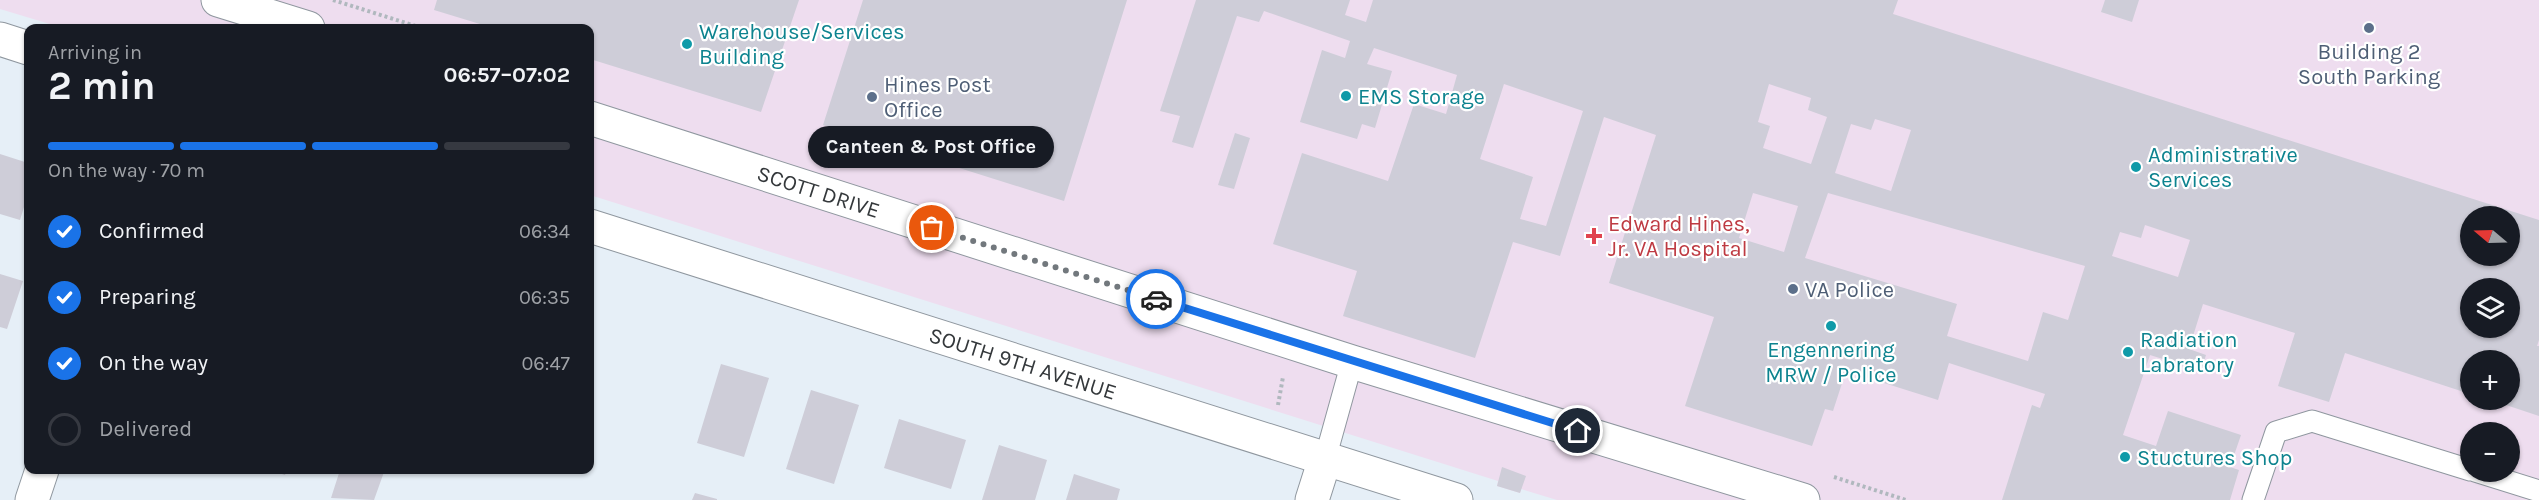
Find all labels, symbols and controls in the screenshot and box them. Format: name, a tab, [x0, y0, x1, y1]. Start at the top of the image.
place label: Warehouse/Services Building	[699, 19, 905, 70]
marker: Building 2 South Parking	[2362, 21, 2376, 35]
marker: Warehouse/Services Building	[680, 37, 694, 51]
place label: Building 2 South Parking	[2298, 39, 2441, 90]
text: Arriving in	[48, 41, 142, 64]
text: 06:57–07:02	[443, 62, 570, 88]
text: 2 min	[48, 63, 156, 109]
place label: Hines Post Office	[884, 72, 991, 123]
place label: EMS Storage	[1358, 84, 1485, 110]
marker: EMS Storage	[1339, 89, 1353, 103]
marker: Hines Post Office	[865, 90, 879, 104]
callout: Canteen & Post Office	[809, 126, 1055, 168]
text: Canteen & Post Office	[826, 135, 1036, 158]
place label: Administrative Services	[2148, 142, 2298, 193]
text: On the way · 70 m	[48, 159, 205, 182]
street label: SCOTT DRIVE	[754, 160, 883, 224]
marker: Administrative Services	[2129, 160, 2143, 174]
pin	[906, 202, 957, 253]
north arrow	[2460, 206, 2520, 266]
map controls	[2460, 206, 2520, 482]
icon: bag	[915, 211, 948, 244]
place label: Edward Hines, Jr. VA Hospital	[1608, 211, 1750, 262]
icon: check	[48, 215, 81, 248]
text: Confirmed	[99, 218, 205, 244]
text: 06:34	[519, 220, 570, 243]
marker: Edward Hines, Jr. VA Hospital	[1585, 227, 1603, 245]
courier	[1126, 269, 1186, 329]
place label: VA Police	[1805, 277, 1894, 303]
button: layers	[2460, 278, 2520, 338]
icon: check	[48, 281, 81, 314]
marker: VA Police	[1786, 282, 1800, 296]
icon: car	[1140, 283, 1173, 316]
text: Preparing	[99, 284, 196, 310]
text: 06:35	[519, 286, 570, 309]
marker: Engennering MRW / Police	[1824, 319, 1838, 333]
street label: SOUTH 9TH AVENUE	[926, 322, 1120, 406]
place label: Radiation Labratory	[2140, 327, 2237, 378]
place label: Engennering MRW / Police	[1765, 337, 1897, 388]
marker: Radiation Labratory	[2121, 345, 2135, 359]
icon: check	[48, 347, 81, 380]
text: On the way	[99, 350, 208, 376]
button: +	[2460, 350, 2520, 410]
text: 06:47	[522, 352, 570, 375]
pin	[1552, 405, 1603, 456]
icon: home	[1561, 414, 1594, 447]
text: Delivered	[99, 416, 192, 442]
button: −	[2460, 422, 2520, 482]
place label: Stuctures Shop	[2137, 445, 2292, 471]
marker: Stuctures Shop	[2118, 450, 2132, 464]

